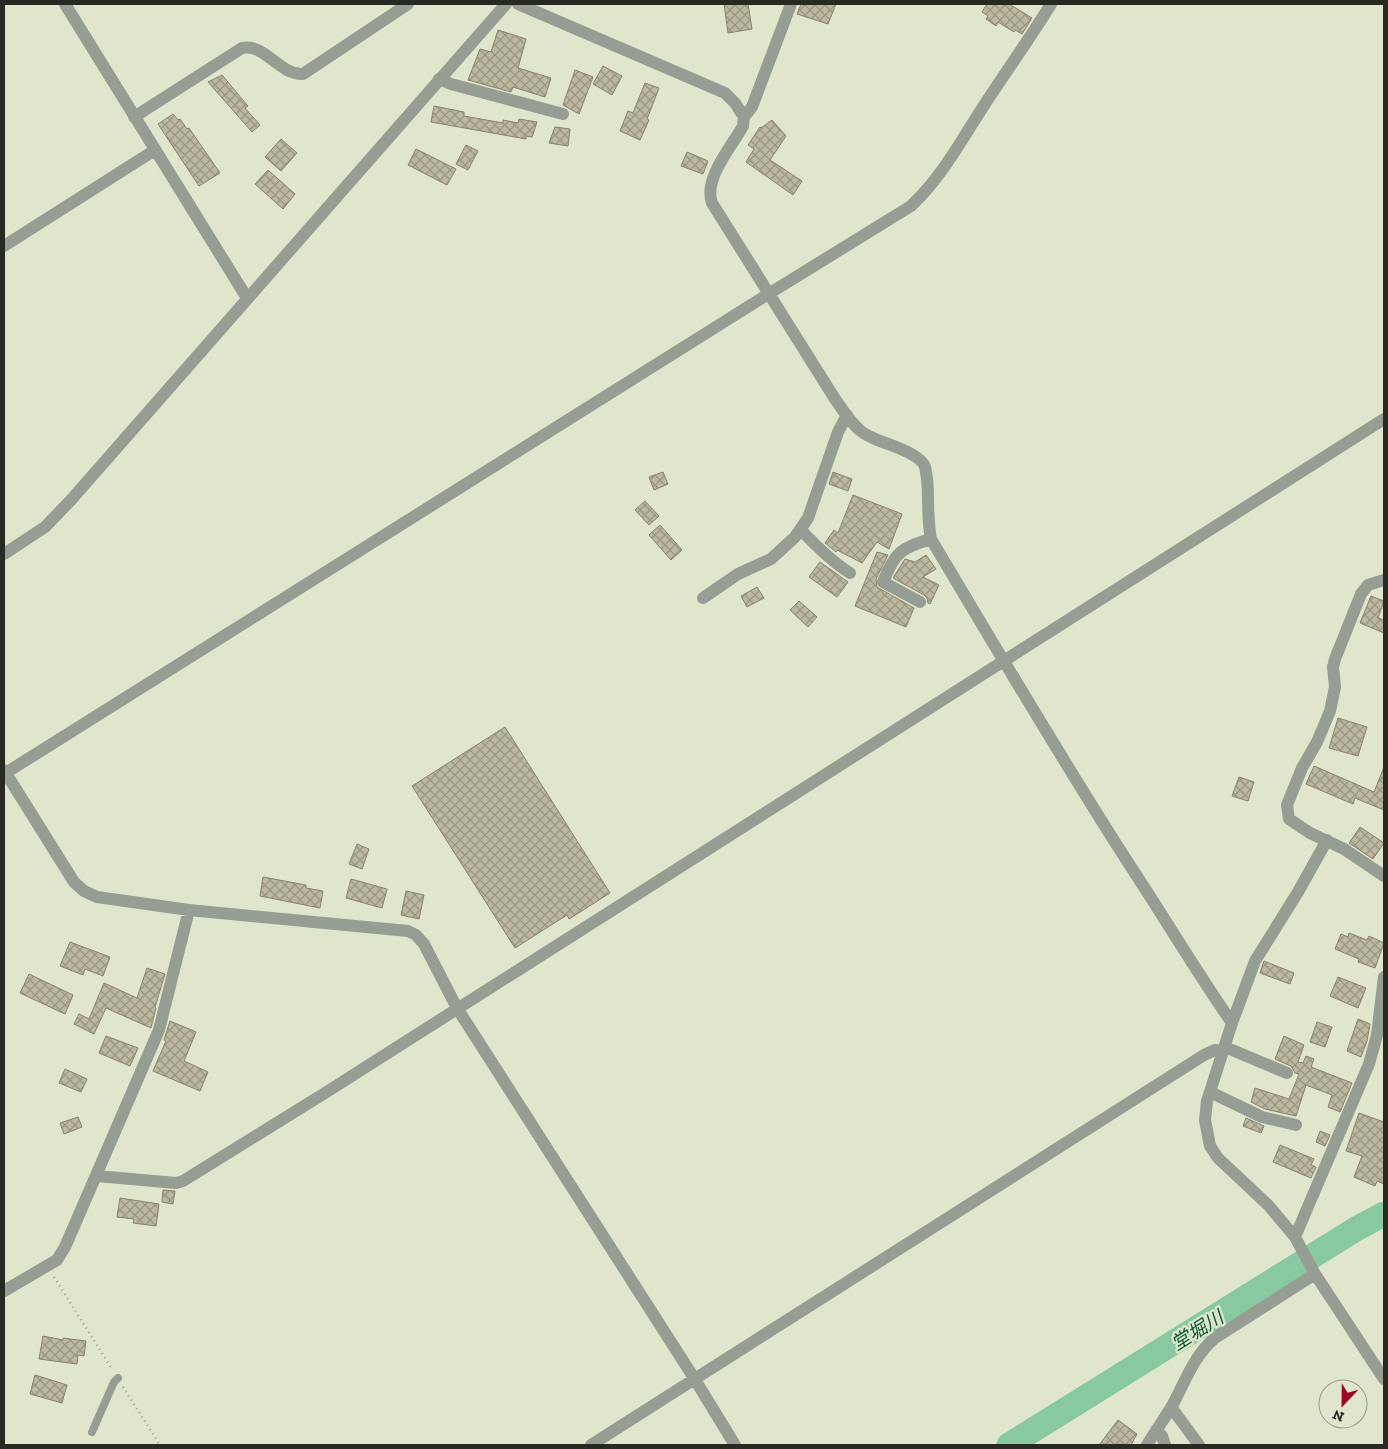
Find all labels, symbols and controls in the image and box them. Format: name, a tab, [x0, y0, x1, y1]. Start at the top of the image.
water label: 堂堀川	[1167, 1305, 1229, 1355]
north arrow	[1318, 1379, 1368, 1429]
text: N	[1330, 1406, 1346, 1425]

